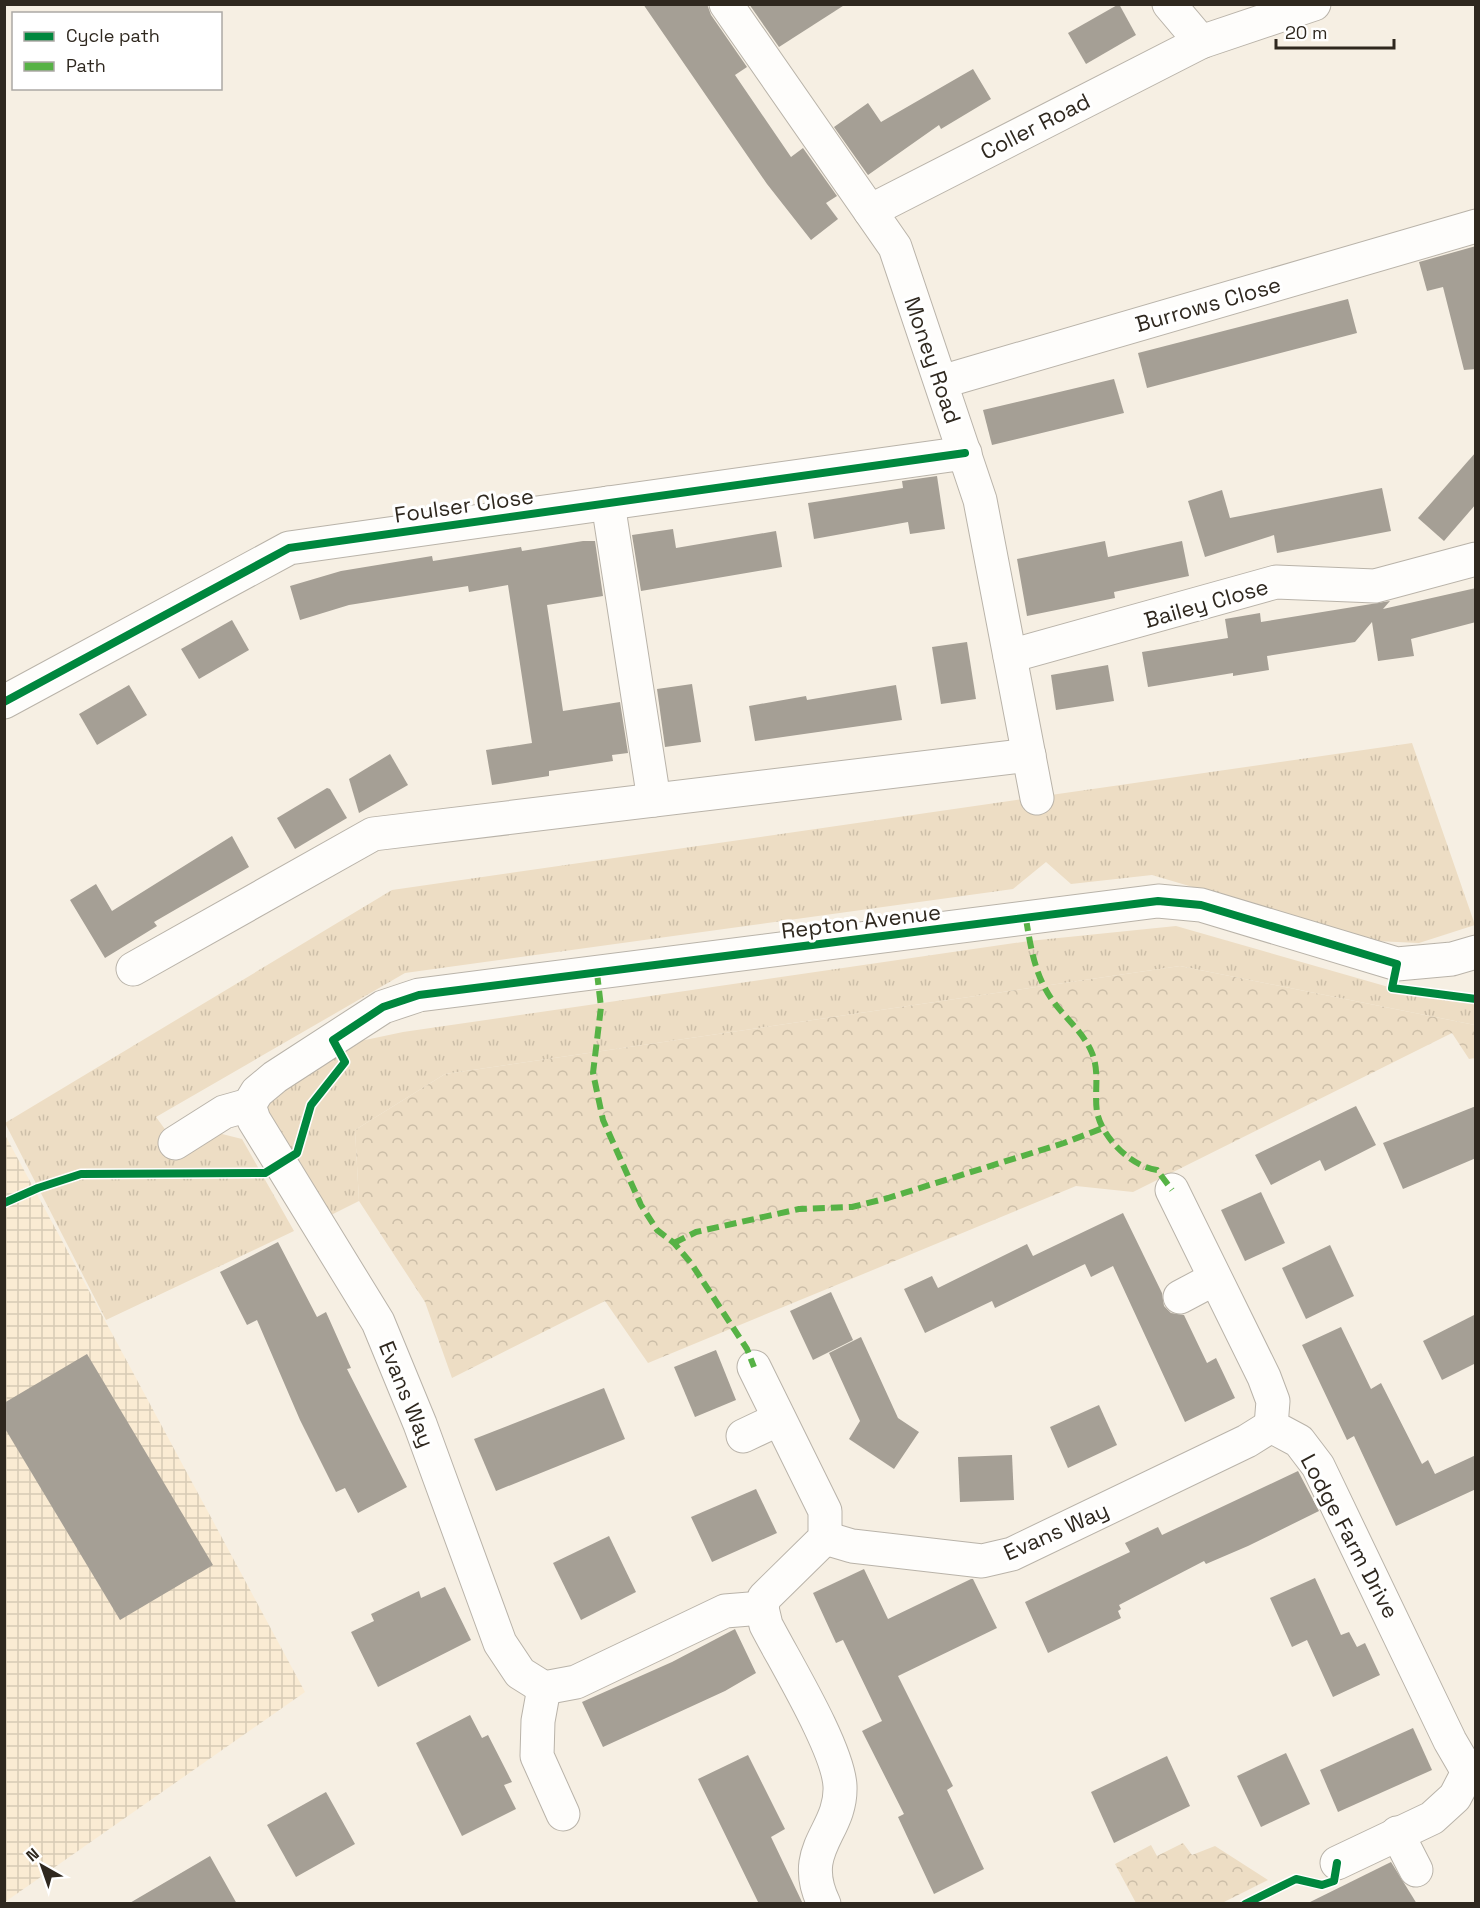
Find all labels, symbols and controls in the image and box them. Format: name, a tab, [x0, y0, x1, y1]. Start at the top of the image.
legend	[12, 12, 222, 90]
scale bar	[1276, 12, 1394, 50]
text: 20 m	[1285, 21, 1328, 44]
text: Cycle path	[66, 24, 160, 47]
text: Path	[66, 54, 106, 77]
street label: Coller Road	[975, 86, 1095, 166]
street label: Burrows Close	[1132, 270, 1284, 338]
street label: Money Road	[898, 293, 968, 427]
street label: Foulser Close	[392, 481, 536, 529]
street label: Bailey Close	[1141, 572, 1271, 634]
street label: Repton Avenue	[780, 897, 942, 945]
street label: Evans Way	[373, 1337, 441, 1451]
street label: Lodge Farm Drive	[1295, 1449, 1405, 1623]
street label: Evans Way	[999, 1495, 1113, 1567]
north arrow	[12, 1836, 72, 1896]
text: N	[22, 1843, 44, 1866]

